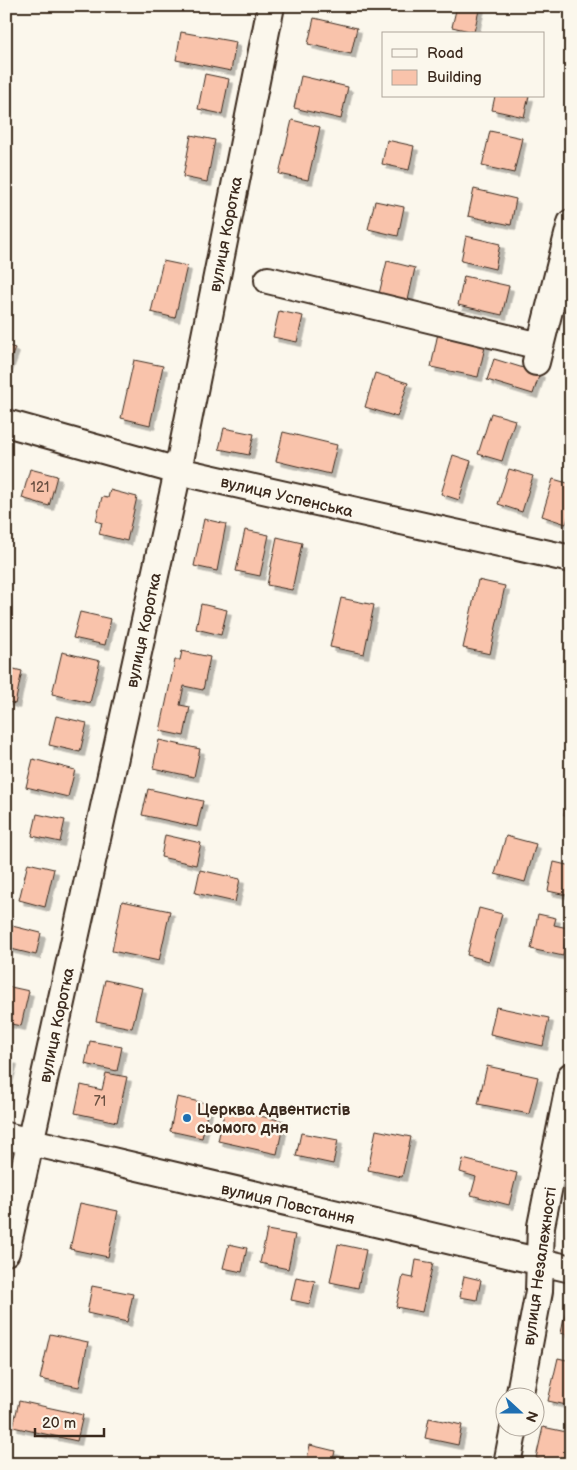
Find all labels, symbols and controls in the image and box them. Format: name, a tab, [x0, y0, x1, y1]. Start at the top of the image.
legend	[382, 32, 544, 98]
text: Road	[427, 44, 463, 63]
text: Building	[427, 68, 482, 87]
street label: вулиця Коротка	[206, 174, 247, 294]
street label: вулиця Успенська	[219, 473, 355, 522]
house number: 121	[31, 479, 49, 496]
street label: вулиця Коротка	[123, 570, 166, 690]
street label: вулиця Коротка	[36, 965, 79, 1085]
house number: 71	[94, 1093, 106, 1110]
place label: Церква Адвентистів сьомого дня	[197, 1101, 351, 1138]
marker: Церква Адвентистів сьомого дня	[181, 1112, 193, 1124]
street label: вулиця Повстання	[219, 1180, 356, 1229]
street label: вулиця Незалежності	[520, 1186, 561, 1347]
north arrow	[494, 1388, 544, 1438]
scale bar	[35, 1405, 104, 1437]
text: N	[522, 1409, 541, 1424]
text: 20 m	[42, 1414, 76, 1433]

